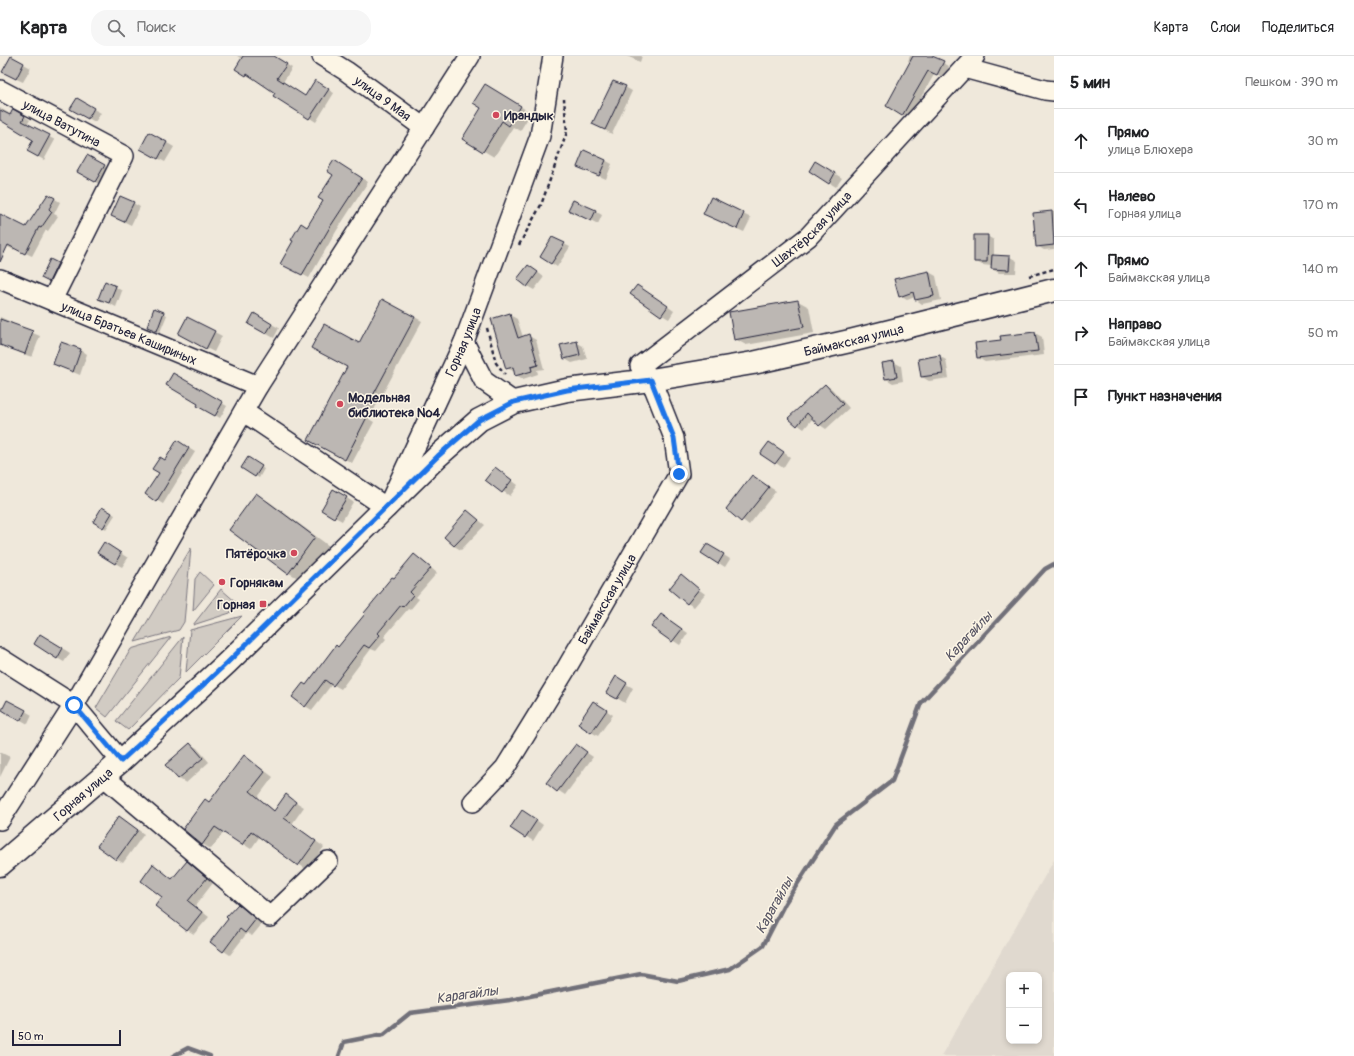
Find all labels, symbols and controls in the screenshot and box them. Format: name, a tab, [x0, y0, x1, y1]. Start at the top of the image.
search box	[91, 10, 371, 46]
text: Карта	[20, 16, 67, 40]
icon: search	[105, 17, 127, 39]
text: Поиск	[137, 18, 176, 37]
text: Карта	[1154, 19, 1188, 36]
text: Слои	[1210, 19, 1240, 36]
text: Поделиться	[1262, 19, 1334, 36]
street label: улица 9 Мая	[350, 72, 414, 125]
text: 5 мин	[1070, 72, 1110, 93]
text: Пешком · 390 m	[1245, 74, 1338, 90]
street label: улица Ватутина	[19, 96, 103, 151]
place label: Ирандык	[504, 108, 554, 124]
marker: Ирандык	[491, 110, 501, 120]
text: Прямо	[1108, 123, 1149, 142]
icon: ahead	[1070, 130, 1092, 152]
text: 30 m	[1308, 133, 1338, 149]
text: улица Блюхера	[1108, 142, 1193, 158]
text: Налево	[1108, 187, 1155, 206]
street label: Шахтёрская улица	[769, 188, 855, 271]
icon: left	[1070, 194, 1092, 216]
text: 170 m	[1303, 197, 1338, 213]
text: Горная улица	[1108, 206, 1181, 222]
text: Прямо	[1108, 251, 1149, 270]
icon: ahead	[1070, 258, 1092, 280]
text: 140 m	[1302, 261, 1338, 277]
text: Баймакская улица	[1108, 270, 1210, 286]
street label: улица Братьев Кашириных	[58, 298, 199, 369]
street label: Горная улица	[442, 305, 485, 379]
text: Направо	[1108, 315, 1162, 334]
street label: Баймакская улица	[802, 321, 905, 360]
icon: right	[1070, 322, 1092, 344]
text: 50 m	[1308, 325, 1338, 341]
text: Баймакская улица	[1108, 334, 1210, 350]
icon: arrive	[1070, 386, 1092, 408]
text: Пункт назначения	[1108, 387, 1222, 406]
place label: Модельная библиотека №4	[348, 390, 441, 421]
marker: Модельная библиотека №4	[335, 399, 345, 409]
route end	[670, 465, 688, 483]
place label: Пятёрочка	[226, 546, 286, 562]
marker: Пятёрочка	[289, 548, 299, 558]
street label: Баймакская улица	[575, 551, 640, 648]
place label: Горнякам	[230, 575, 284, 591]
marker: Горнякам	[217, 577, 227, 587]
place label: Горная	[217, 597, 255, 613]
marker: Горная	[258, 599, 268, 609]
water label: Карагайлы	[941, 607, 996, 665]
route start	[65, 696, 83, 714]
street label: Горная улица	[50, 765, 116, 825]
water label: Карагайлы	[752, 873, 797, 937]
map controls	[1006, 972, 1042, 1044]
button: +	[1006, 972, 1042, 1008]
water label: Карагайлы	[435, 982, 500, 1007]
button: −	[1006, 1008, 1042, 1044]
scale bar	[12, 1028, 121, 1047]
text: 50 m	[18, 1030, 44, 1043]

